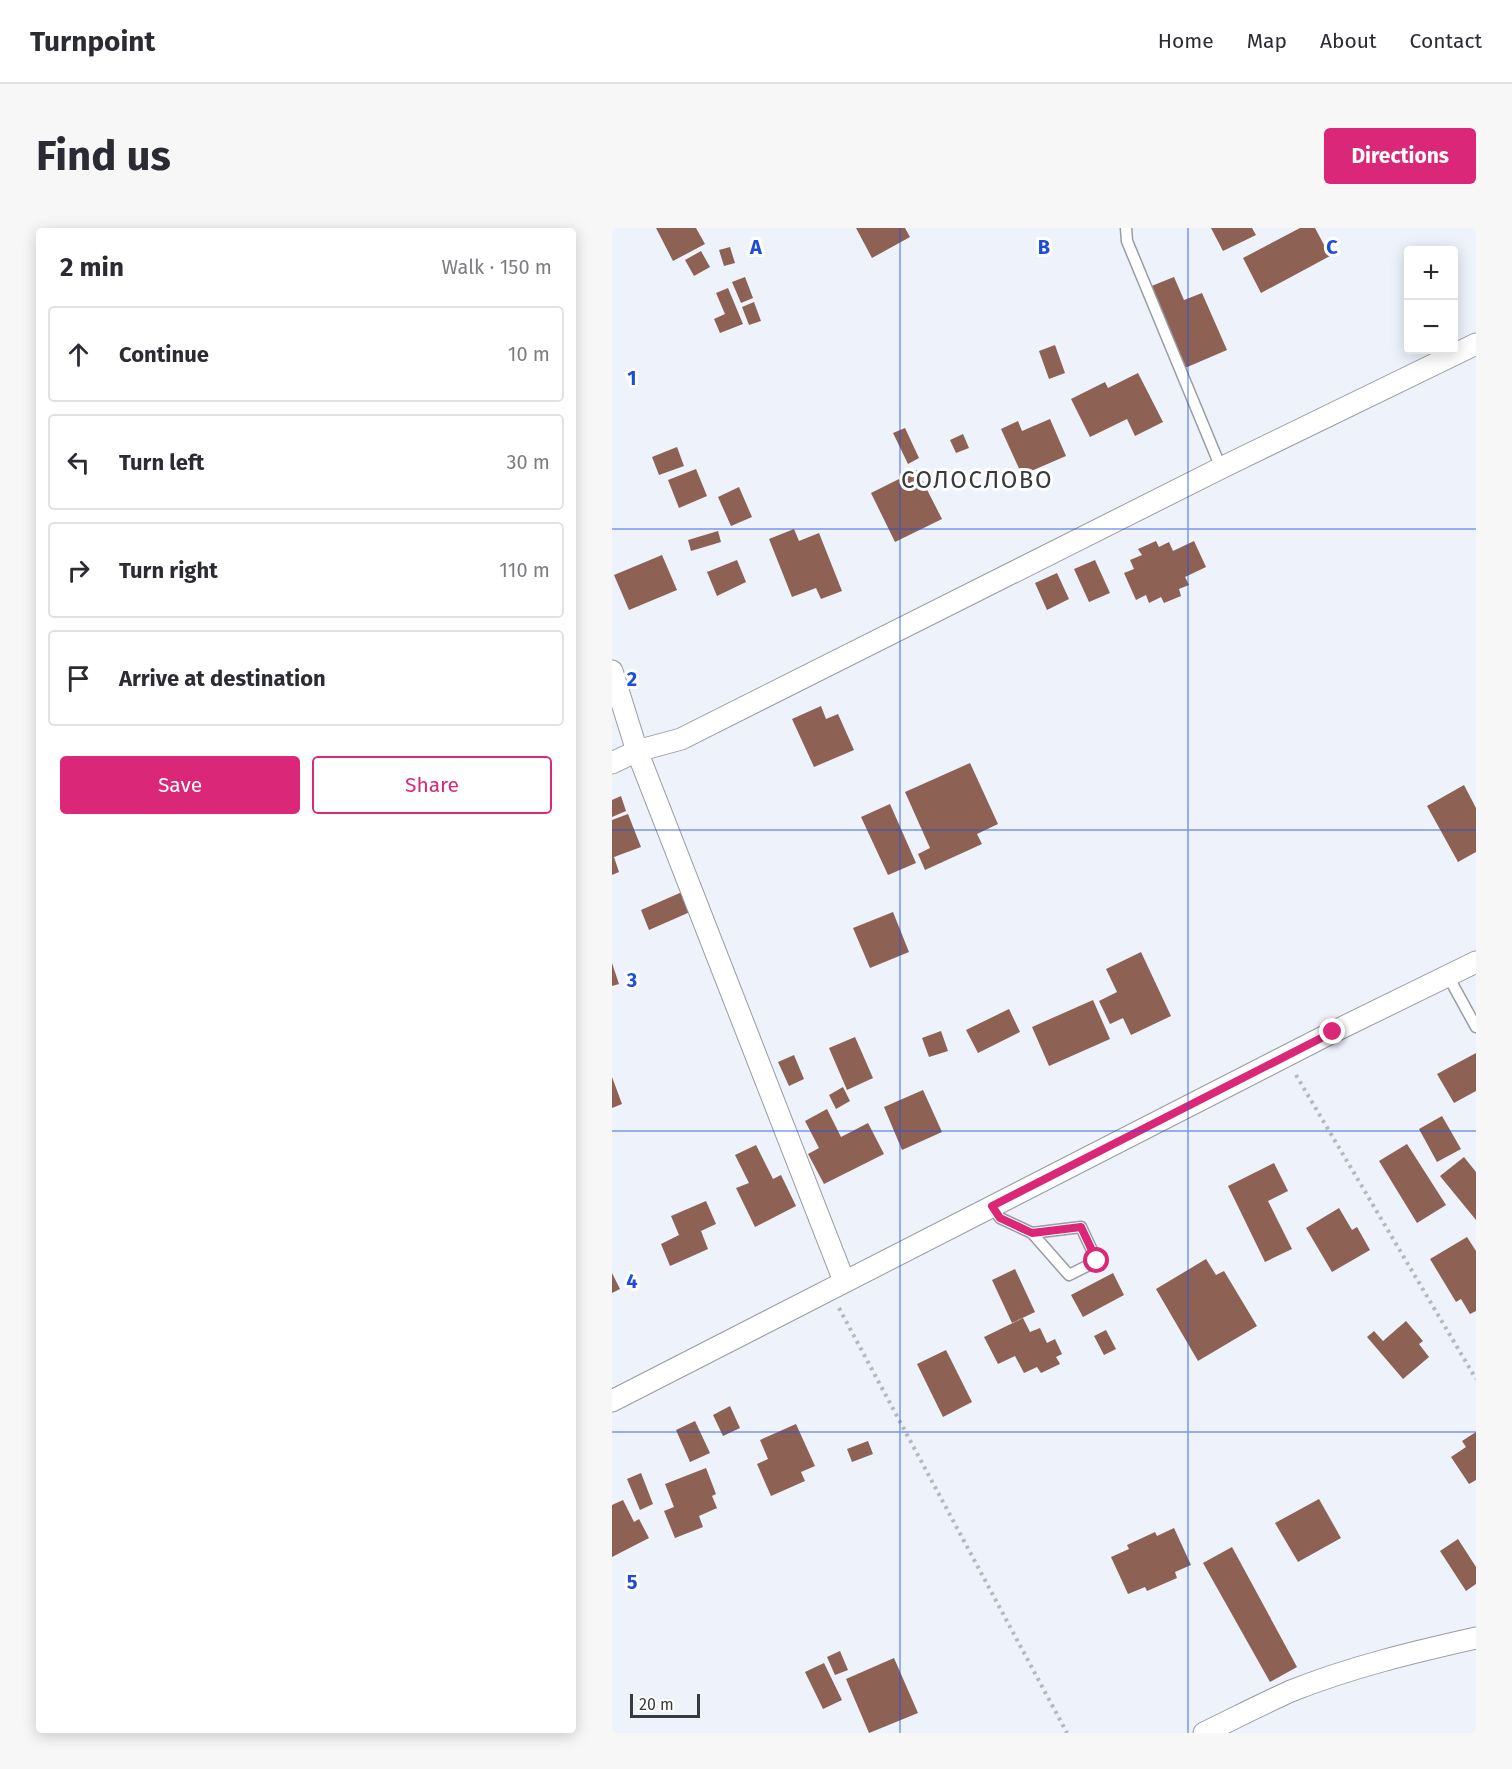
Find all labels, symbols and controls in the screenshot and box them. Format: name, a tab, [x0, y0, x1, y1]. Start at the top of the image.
text: Turnpoint	[30, 25, 155, 58]
text: Home	[1158, 28, 1214, 54]
text: Map	[1247, 28, 1287, 54]
text: About	[1320, 28, 1377, 54]
text: Contact	[1410, 28, 1482, 54]
button: Directions	[1324, 128, 1476, 184]
text: Find us	[36, 131, 171, 181]
text: A	[749, 235, 763, 259]
text: B	[1038, 235, 1050, 259]
text: C	[1326, 235, 1338, 259]
map controls	[1404, 246, 1458, 354]
button: +	[1404, 246, 1458, 300]
text: 2 min	[60, 252, 124, 283]
text: Walk · 150 m	[442, 255, 552, 279]
button: −	[1404, 300, 1458, 354]
icon: ahead	[62, 338, 95, 371]
text: Continue	[119, 341, 209, 368]
text: 10 m	[508, 342, 550, 366]
text: 1	[627, 366, 637, 390]
icon: left	[62, 446, 95, 479]
text: Turn left	[119, 449, 204, 476]
text: 30 m	[506, 450, 550, 474]
district label: СОЛОСЛОВО	[901, 466, 1053, 494]
icon: right	[62, 554, 95, 587]
text: Turn right	[119, 557, 218, 584]
text: 110 m	[499, 558, 550, 582]
icon: arrive	[62, 662, 95, 695]
text: Arrive at destination	[119, 665, 326, 692]
text: 2	[627, 667, 637, 691]
button: Save	[60, 756, 300, 814]
button: Share	[312, 756, 552, 814]
text: 3	[626, 968, 637, 992]
route end	[1319, 1018, 1345, 1044]
route start	[1083, 1247, 1109, 1273]
text: 4	[626, 1269, 638, 1293]
text: 5	[627, 1570, 638, 1594]
scale bar	[630, 1691, 700, 1718]
text: 20 m	[639, 1695, 674, 1714]

